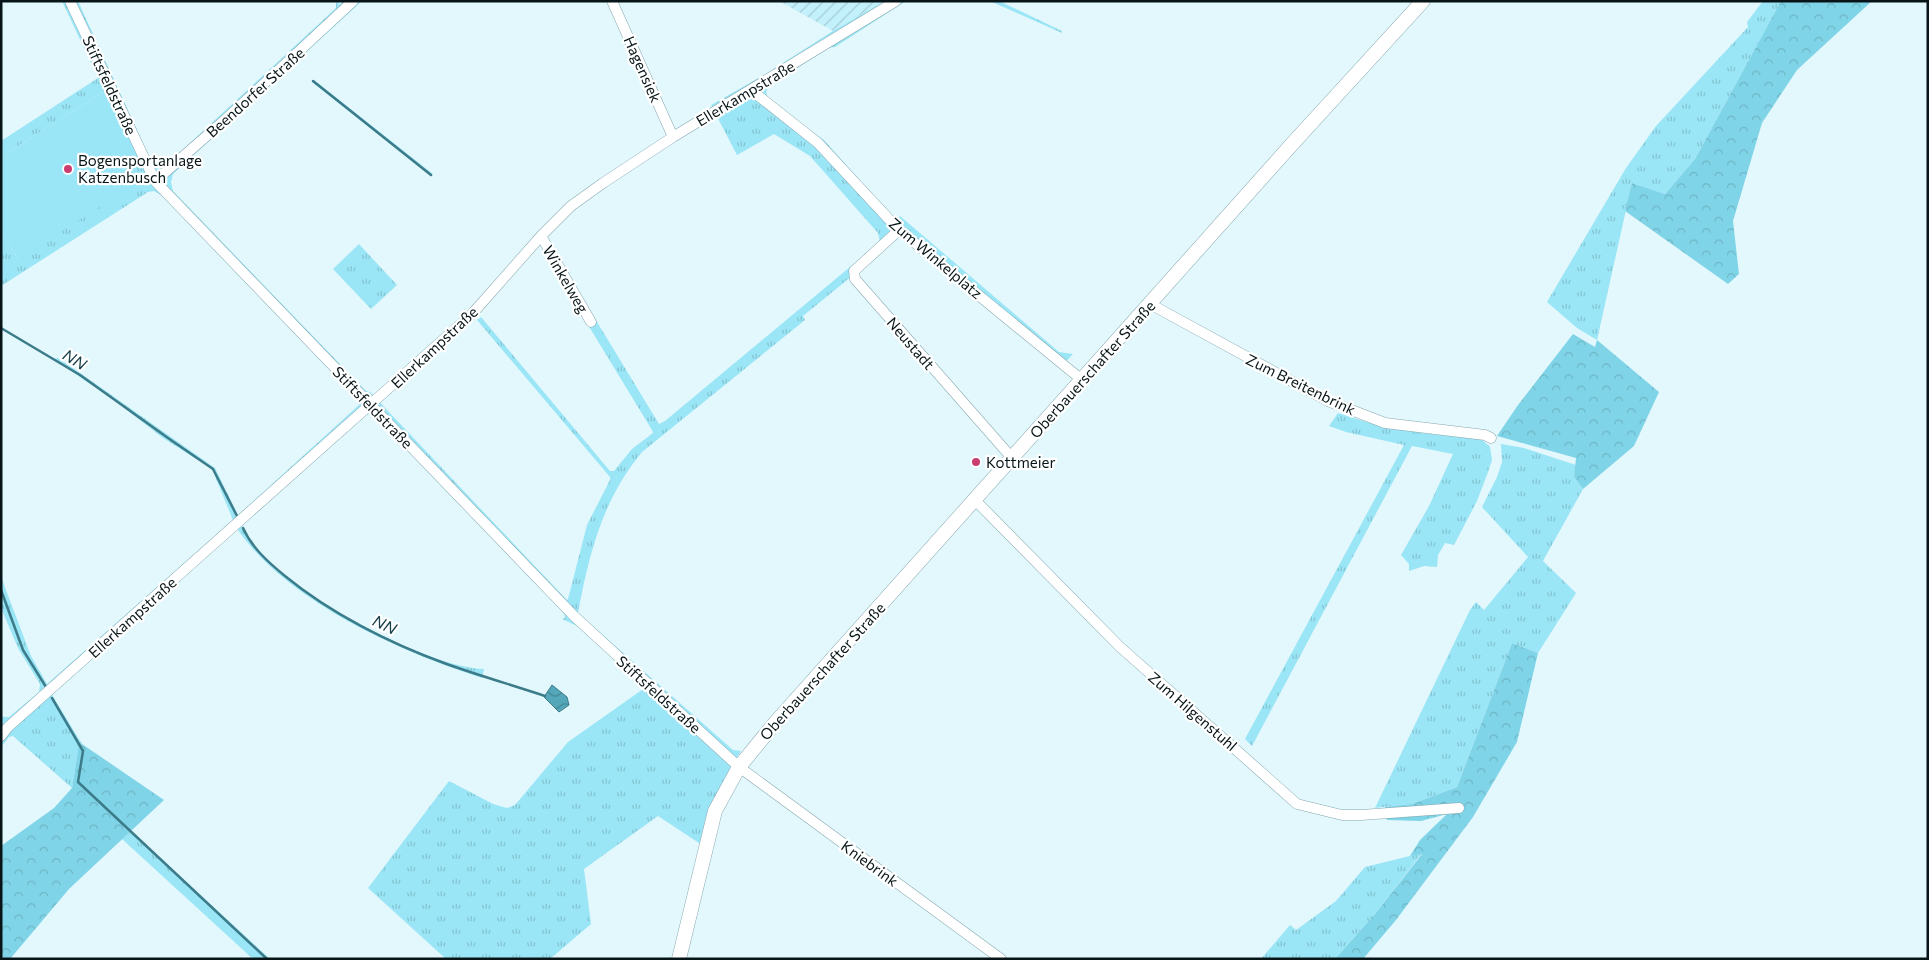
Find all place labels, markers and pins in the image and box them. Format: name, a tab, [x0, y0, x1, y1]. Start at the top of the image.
place label: Bogensportanlage Katzenbusch	[78, 151, 202, 186]
marker: Bogensportanlage Katzenbusch	[62, 163, 74, 175]
place label: Kottmeier	[986, 453, 1055, 471]
marker: Kottmeier	[970, 456, 982, 468]

